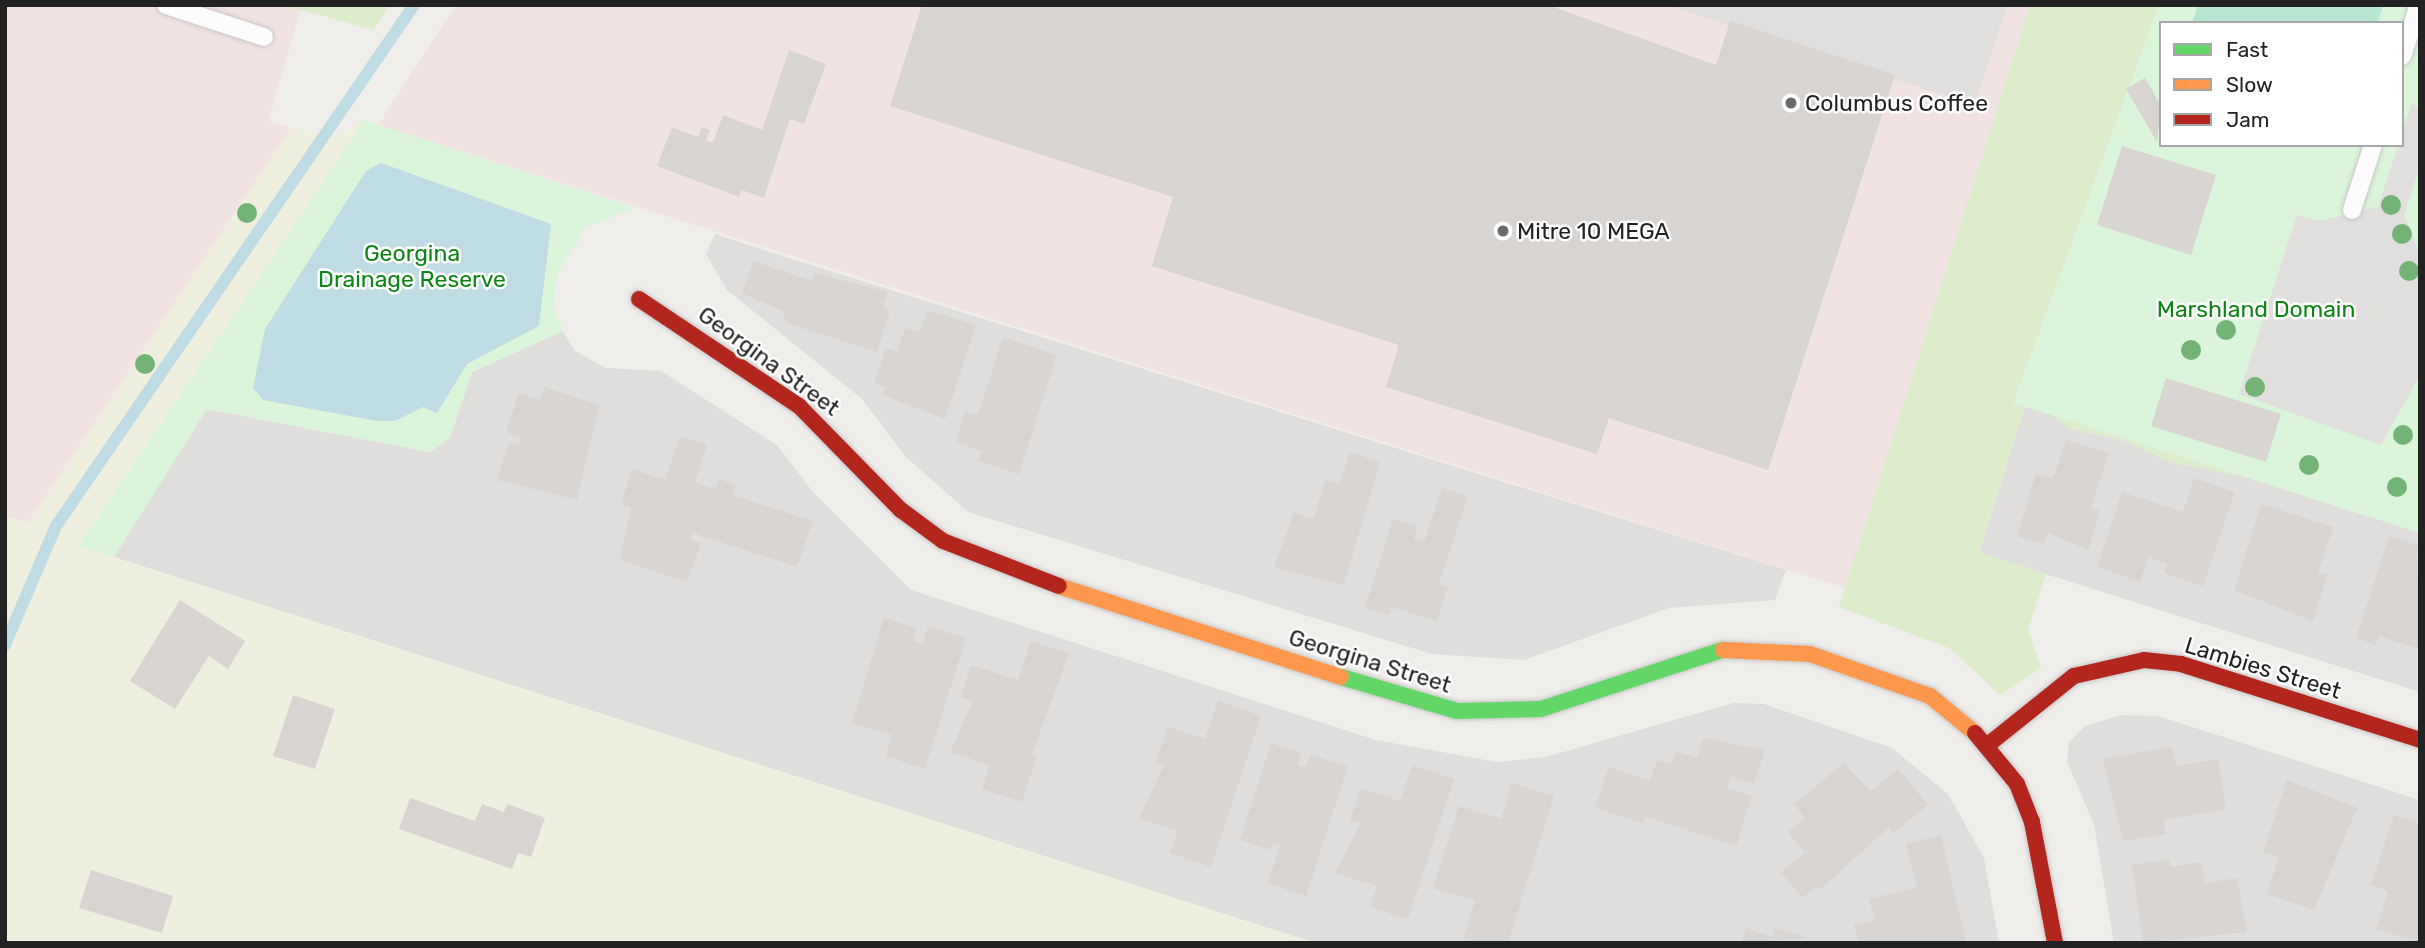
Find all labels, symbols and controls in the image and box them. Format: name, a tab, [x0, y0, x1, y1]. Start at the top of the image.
legend	[2159, 21, 2404, 147]
text: Fast	[2226, 37, 2268, 62]
text: Slow	[2226, 72, 2273, 97]
place label: Columbus Coffee	[1805, 89, 1988, 117]
marker: Columbus Coffee	[1783, 95, 1799, 111]
text: Jam	[2226, 107, 2270, 132]
place label: Mitre 10 MEGA	[1517, 217, 1670, 245]
marker: Mitre 10 MEGA	[1495, 223, 1511, 239]
park label: Georgina Drainage Reserve	[318, 239, 506, 293]
park label: Marshland Domain	[2157, 295, 2355, 323]
street label: Georgina Street	[693, 300, 845, 422]
street label: Georgina Street	[1285, 623, 1455, 699]
street label: Lambies Street	[2181, 631, 2345, 705]

